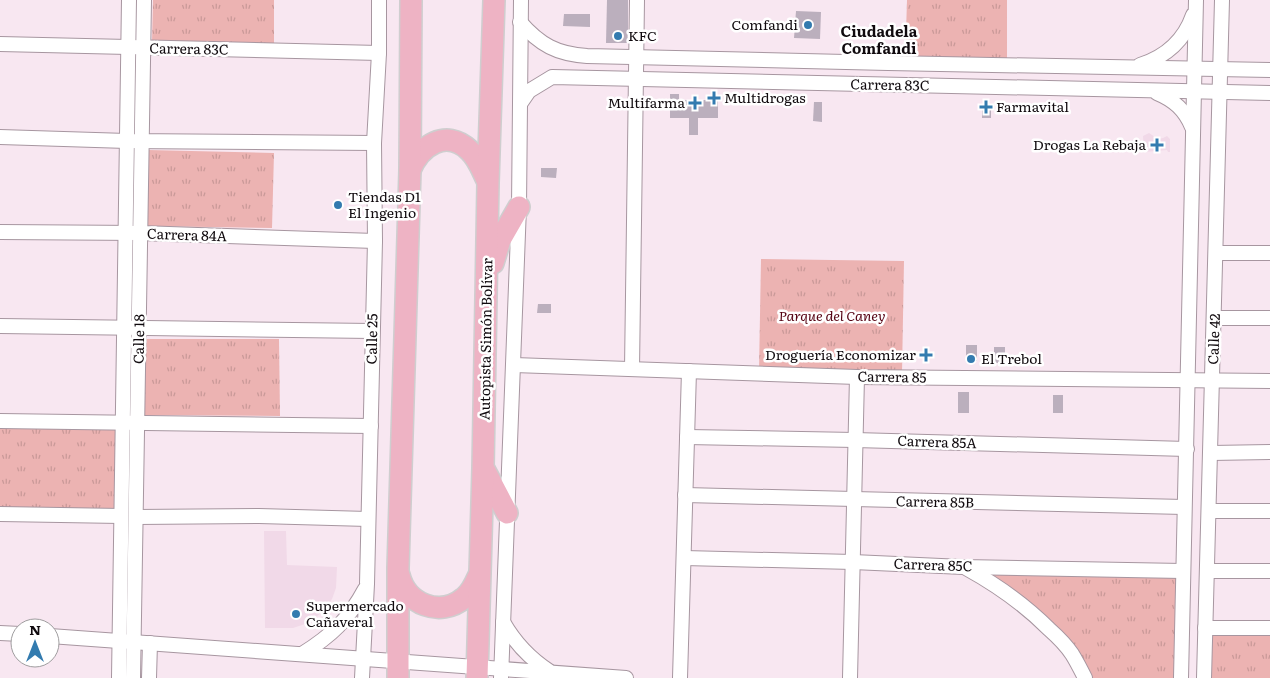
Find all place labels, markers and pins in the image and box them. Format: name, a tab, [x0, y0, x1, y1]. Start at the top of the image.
place label: Comfandi	[731, 14, 798, 34]
marker: Comfandi	[802, 19, 814, 31]
place label: KFC	[628, 25, 657, 45]
marker: KFC	[612, 30, 624, 42]
place label: Multidrogas	[724, 87, 806, 107]
place label: Multifarma	[607, 92, 685, 112]
marker: Multidrogas	[708, 92, 720, 104]
place label: Farmavital	[996, 96, 1069, 116]
marker: Multifarma	[689, 97, 701, 109]
marker: Farmavital	[980, 101, 992, 113]
place label: Drogas La Rebaja	[1033, 134, 1146, 154]
marker: Drogas La Rebaja	[1150, 138, 1164, 152]
place label: Tiendas D1 El Ingenio	[348, 186, 421, 222]
marker: Tiendas D1 El Ingenio	[332, 199, 344, 211]
place label: Droguería Economizar	[765, 344, 916, 364]
place label: El Trebol	[981, 348, 1042, 368]
marker: Droguería Economizar	[920, 349, 932, 361]
marker: El Trebol	[965, 353, 977, 365]
place label: Supermercado Cañaveral	[306, 595, 404, 631]
marker: Supermercado Cañaveral	[290, 608, 302, 620]

